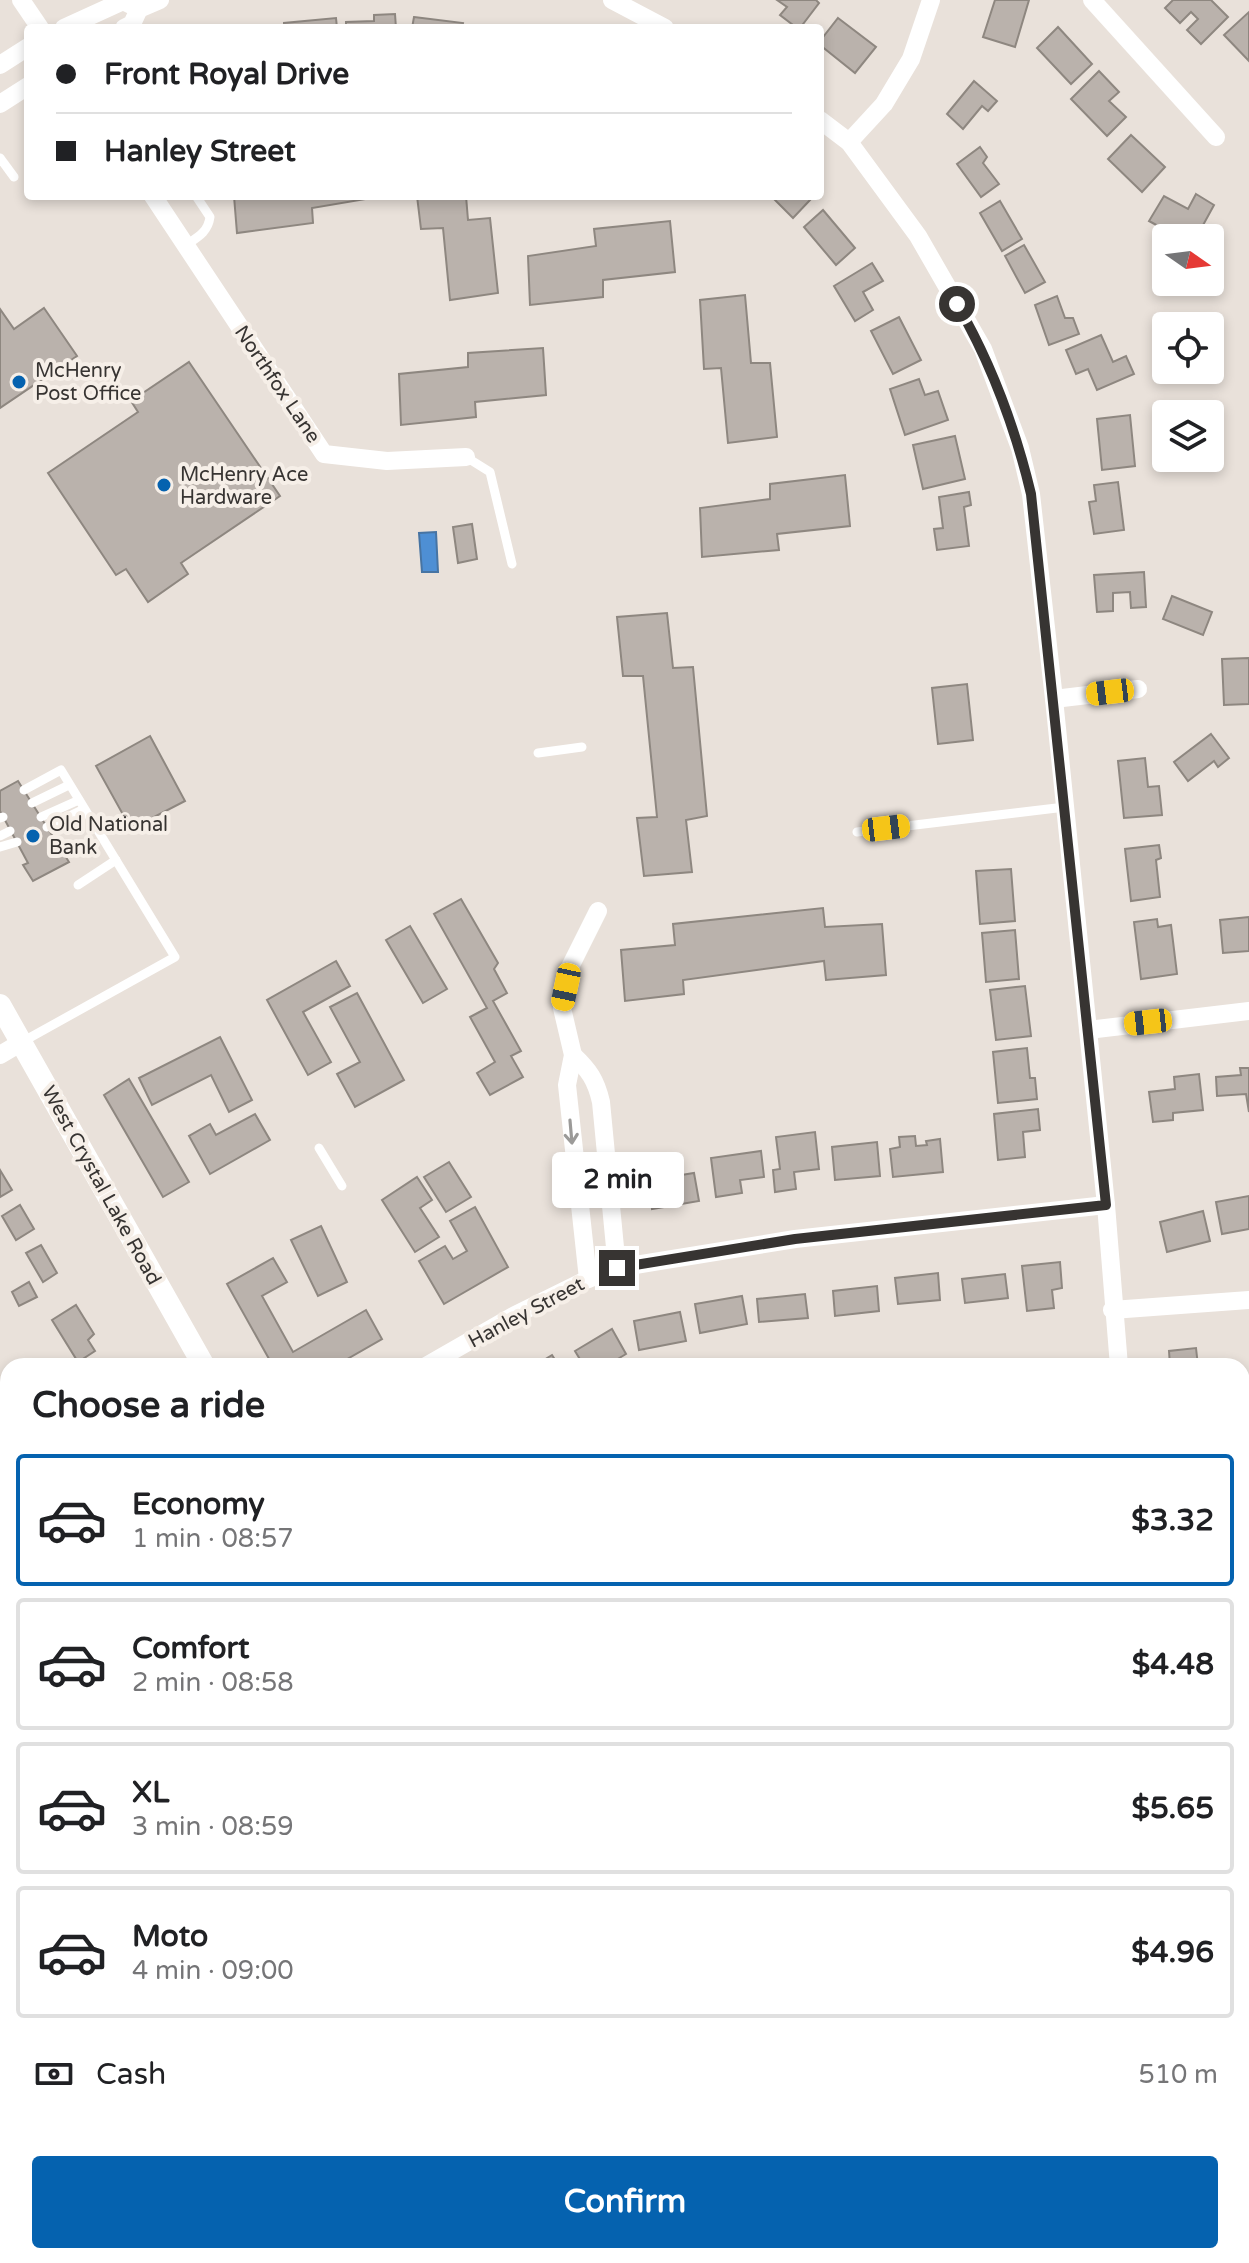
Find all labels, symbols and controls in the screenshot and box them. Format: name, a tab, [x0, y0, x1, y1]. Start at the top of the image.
text: Front Royal Drive	[104, 56, 349, 93]
text: Hanley Street	[104, 133, 296, 170]
north arrow	[1152, 224, 1224, 296]
map controls	[1152, 224, 1224, 472]
route start	[939, 286, 975, 322]
button: locate	[1152, 312, 1224, 384]
street label: Northfox Lane	[229, 321, 325, 448]
place label: McHenry Post Office	[35, 359, 141, 406]
marker: McHenry Post Office	[10, 373, 28, 391]
button: layers	[1152, 400, 1224, 472]
place label: McHenry Ace Hardware	[180, 463, 308, 510]
marker: McHenry Ace Hardware	[155, 476, 173, 494]
car	[1085, 677, 1135, 707]
place label: Old National Bank	[49, 813, 168, 860]
car	[861, 813, 911, 843]
marker: Old National Bank	[24, 827, 42, 845]
car	[549, 961, 583, 1013]
car	[1123, 1008, 1173, 1036]
street label: West Crystal Lake Road	[36, 1082, 166, 1289]
one-way arrow	[564, 1118, 579, 1145]
callout: 2 min	[551, 1152, 683, 1208]
text: 2 min	[583, 1164, 653, 1195]
route end	[599, 1250, 635, 1286]
street label: Hanley Street	[464, 1272, 589, 1353]
text: Choose a ride	[32, 1384, 265, 1427]
icon: car	[36, 1484, 108, 1556]
text: Economy	[132, 1486, 265, 1523]
text: $3.32	[1131, 1502, 1214, 1539]
text: 1 min · 08:57	[132, 1523, 294, 1554]
icon: car	[36, 1628, 108, 1700]
text: Comfort	[132, 1630, 250, 1667]
text: $4.48	[1132, 1646, 1214, 1683]
text: 2 min · 08:58	[132, 1667, 294, 1698]
icon: car	[36, 1772, 108, 1844]
text: XL	[132, 1774, 169, 1811]
text: $5.65	[1132, 1790, 1214, 1827]
text: 3 min · 08:59	[132, 1811, 294, 1842]
icon: car	[36, 1916, 108, 1988]
text: Moto	[132, 1918, 208, 1955]
text: $4.96	[1131, 1934, 1214, 1971]
text: 4 min · 09:00	[132, 1955, 294, 1986]
icon: cash	[32, 2052, 76, 2096]
text: Cash	[96, 2056, 166, 2093]
text: 510 m	[1138, 2059, 1218, 2090]
button: Confirm	[32, 2156, 1218, 2248]

